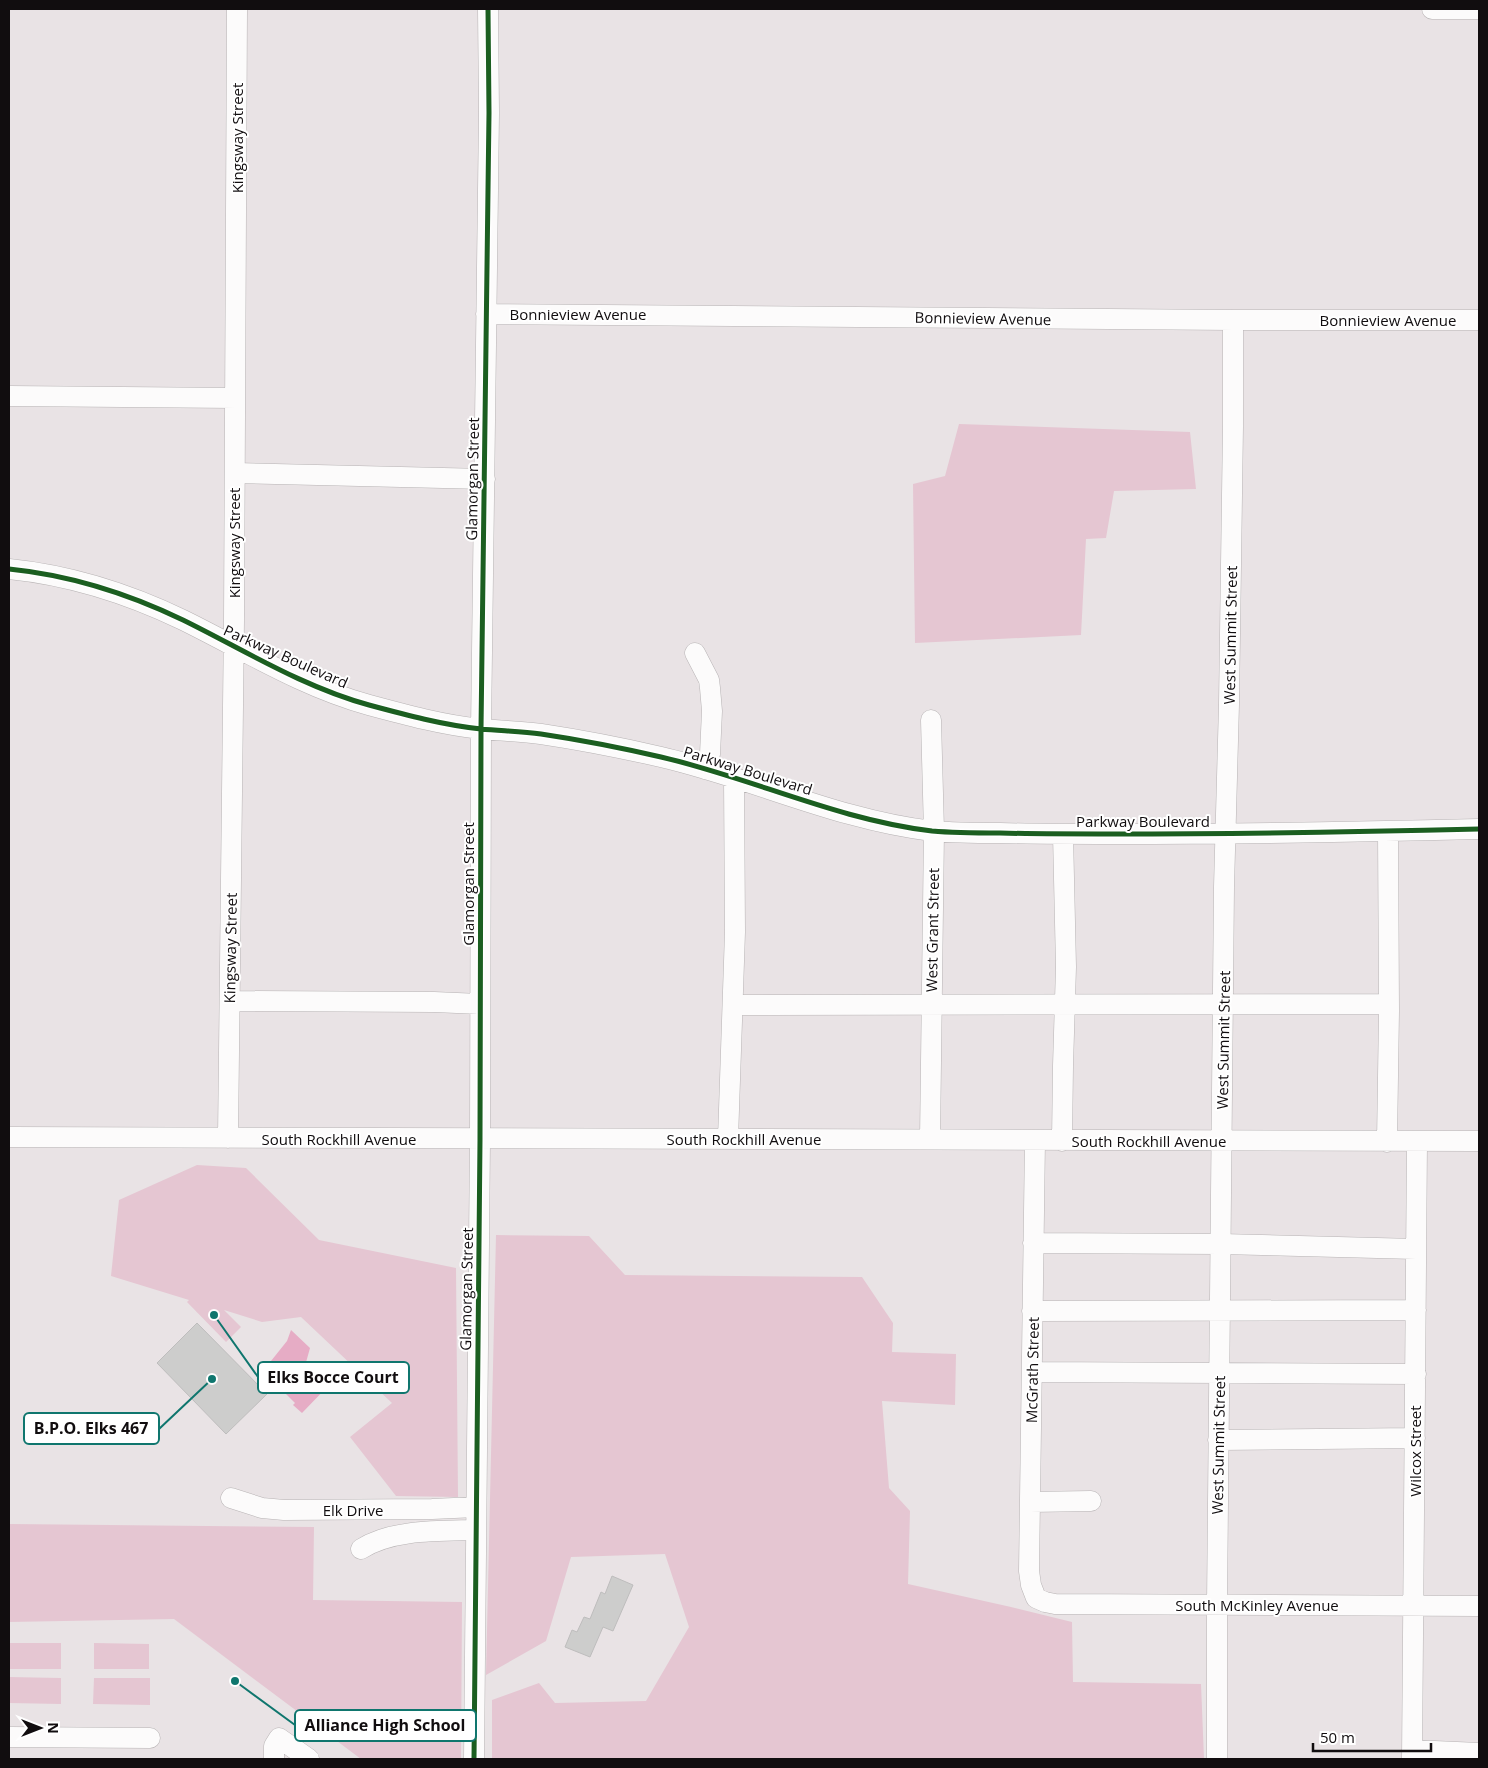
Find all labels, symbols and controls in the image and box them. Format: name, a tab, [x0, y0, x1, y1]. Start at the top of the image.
street label: Kingsway Street	[227, 83, 247, 193]
street label: Bonnieview Avenue	[510, 304, 646, 324]
street label: Bonnieview Avenue	[914, 307, 1052, 329]
street label: Bonnieview Avenue	[1320, 310, 1456, 330]
street label: Glamorgan Street	[461, 417, 483, 541]
street label: Kingsway Street	[224, 488, 244, 598]
street label: West Summit Street	[1219, 565, 1241, 705]
street label: Parkway Boulevard	[221, 620, 351, 692]
street label: Parkway Boulevard	[681, 741, 815, 799]
street label: Parkway Boulevard	[1076, 811, 1210, 831]
street label: Glamorgan Street	[458, 822, 478, 946]
street label: West Grant Street	[921, 868, 943, 992]
street label: Kingsway Street	[219, 892, 241, 1004]
street label: West Summit Street	[1212, 970, 1234, 1110]
street label: South Rockhill Avenue	[262, 1129, 416, 1149]
street label: South Rockhill Avenue	[667, 1129, 821, 1149]
street label: South Rockhill Avenue	[1072, 1131, 1226, 1151]
street label: Glamorgan Street	[455, 1227, 477, 1351]
street label: McGrath Street	[1021, 1317, 1043, 1423]
callout: Elks Bocce Court	[258, 1362, 409, 1393]
text: Elks Bocce Court	[267, 1366, 399, 1388]
street label: West Summit Street	[1207, 1375, 1229, 1515]
street label: Wilcox Street	[1405, 1405, 1425, 1497]
callout: B.P.O. Elks 467	[24, 1413, 159, 1444]
text: B.P.O. Elks 467	[34, 1417, 148, 1439]
street label: Elk Drive	[323, 1500, 383, 1520]
street label: South McKinley Avenue	[1175, 1595, 1339, 1615]
north arrow	[15, 1703, 65, 1753]
callout: Alliance High School	[295, 1710, 476, 1741]
text: Alliance High School	[305, 1714, 465, 1736]
scale bar	[1313, 1720, 1430, 1752]
text: N	[44, 1722, 63, 1734]
text: 50 m	[1320, 1727, 1355, 1747]

